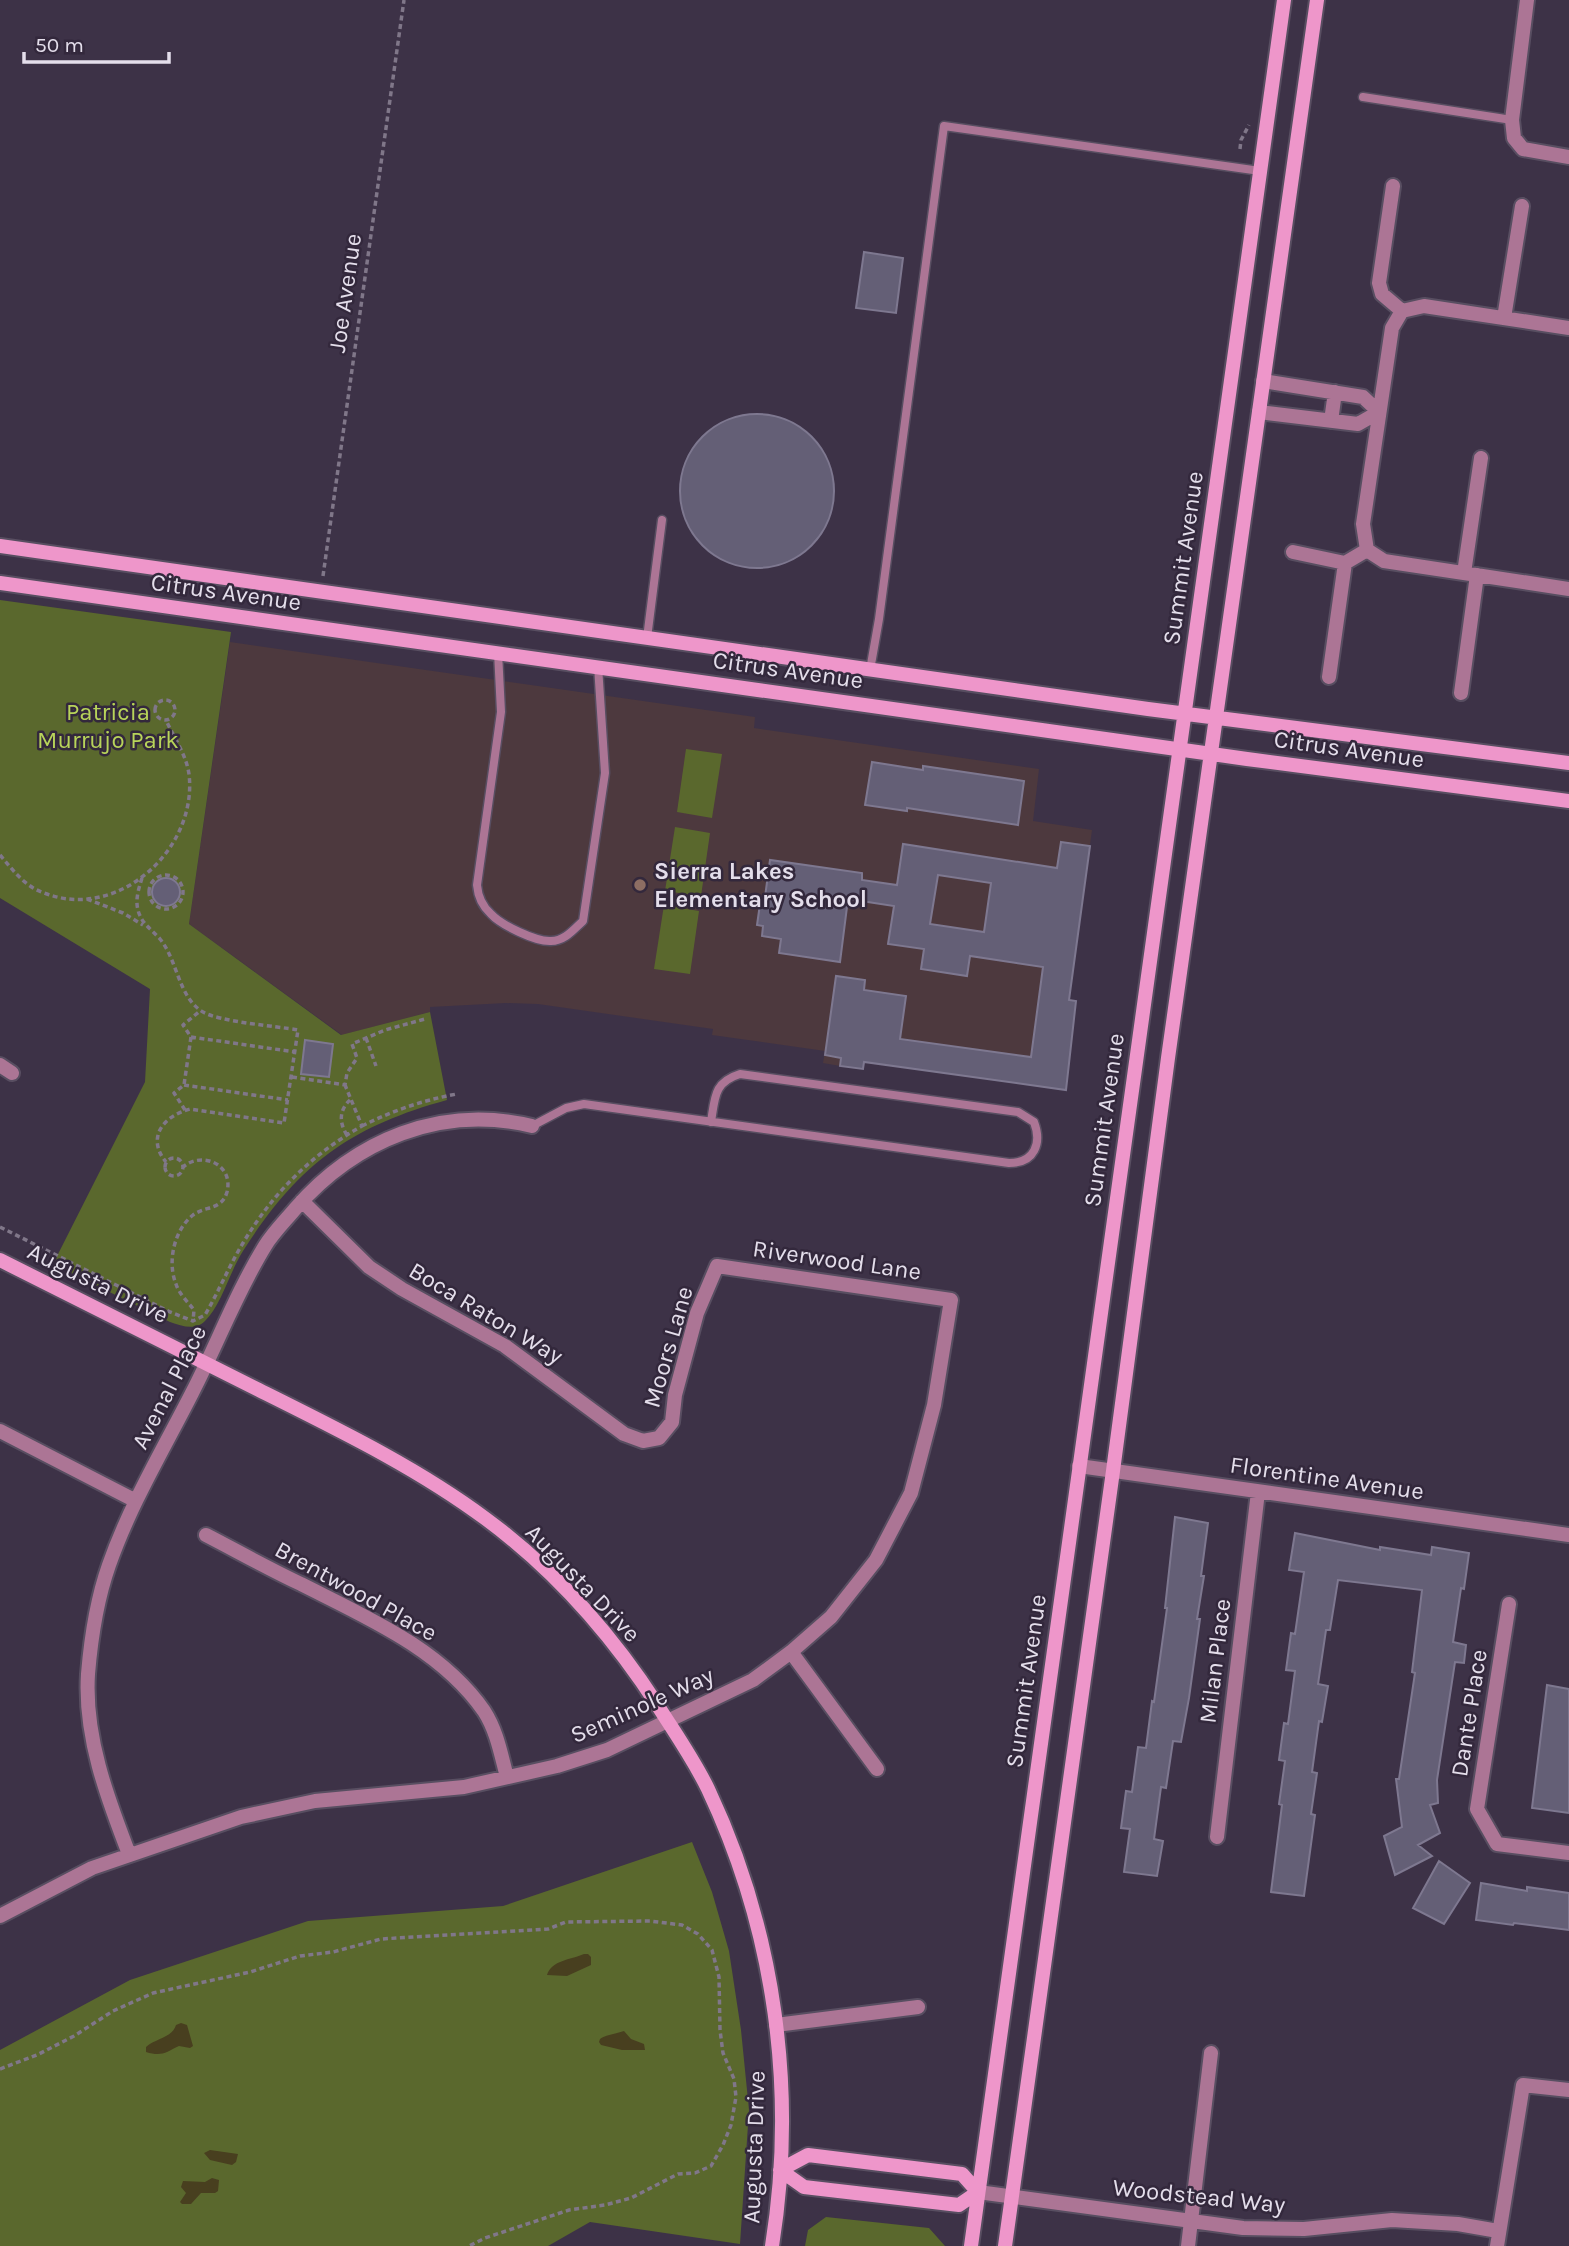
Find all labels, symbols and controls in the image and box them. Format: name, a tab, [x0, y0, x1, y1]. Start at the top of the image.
scale bar	[24, 21, 170, 65]
text: 50 m	[35, 33, 84, 57]
street label: Joe Avenue	[323, 232, 367, 354]
street label: Summit Avenue	[1157, 469, 1209, 647]
street label: Citrus Avenue	[149, 568, 303, 616]
street label: Citrus Avenue	[711, 646, 865, 694]
park label: Patricia Murrujo Park	[37, 698, 179, 754]
street label: Citrus Avenue	[1272, 725, 1426, 773]
place label: Sierra Lakes Elementary School	[654, 857, 867, 913]
marker: Sierra Lakes Elementary School	[632, 877, 648, 893]
street label: Summit Avenue	[1078, 1031, 1130, 1209]
street label: Riverwood Lane	[751, 1234, 923, 1286]
street label: Augusta Drive	[23, 1237, 173, 1329]
street label: Boca Raton Way	[404, 1256, 568, 1370]
street label: Moors Lane	[637, 1283, 699, 1411]
street label: Avenal Place	[126, 1320, 212, 1454]
street label: Florentine Avenue	[1228, 1451, 1426, 1505]
street label: Augusta Drive	[520, 1518, 646, 1648]
street label: Brentwood Place	[270, 1535, 442, 1647]
street label: Summit Avenue	[1000, 1592, 1052, 1770]
street label: Milan Place	[1193, 1597, 1237, 1725]
street label: Dante Place	[1445, 1647, 1493, 1779]
street label: Seminole Way	[566, 1661, 718, 1749]
street label: Augusta Drive	[737, 2070, 771, 2224]
street label: Woodstead Way	[1111, 2173, 1287, 2219]

